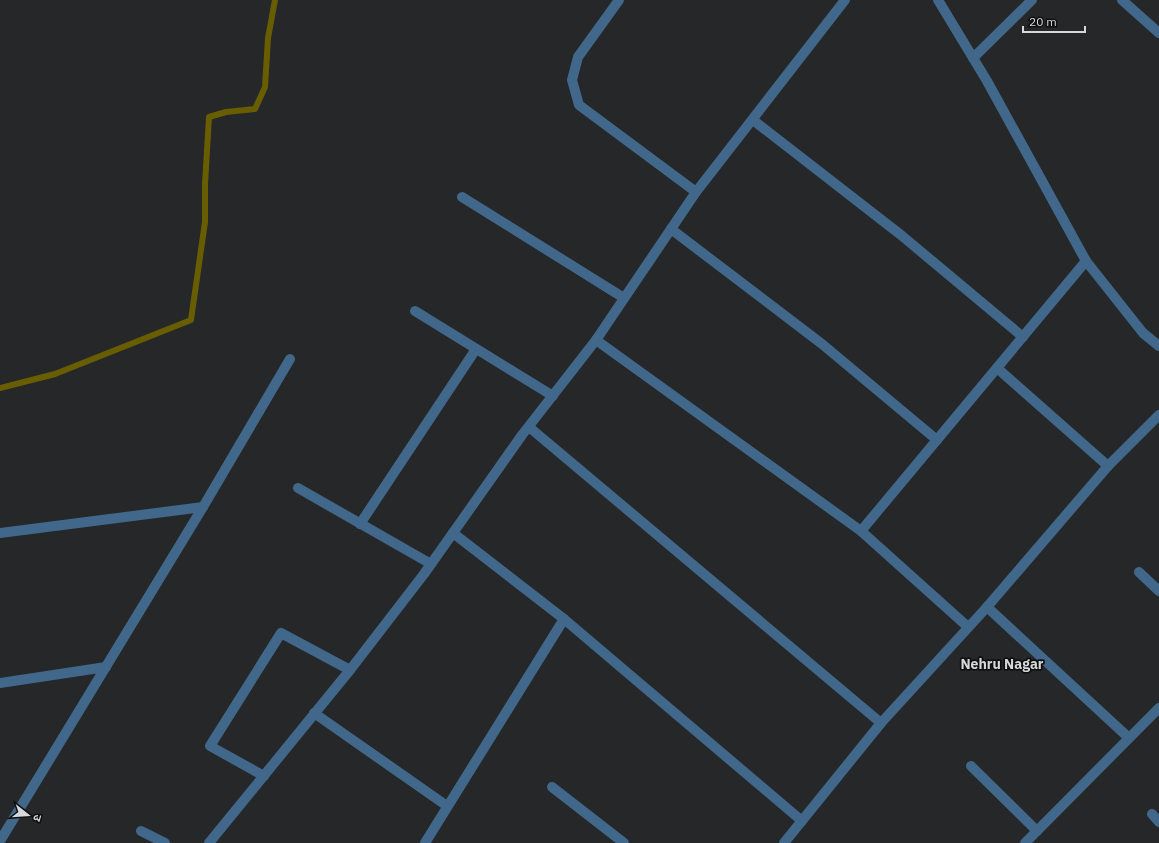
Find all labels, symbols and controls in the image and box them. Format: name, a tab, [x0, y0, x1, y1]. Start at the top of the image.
scale bar	[1023, 8, 1085, 34]
text: 20 m	[1029, 14, 1057, 29]
district label: Nehru Nagar	[960, 655, 1044, 673]
north arrow	[8, 795, 48, 835]
text: उ	[30, 813, 45, 824]

